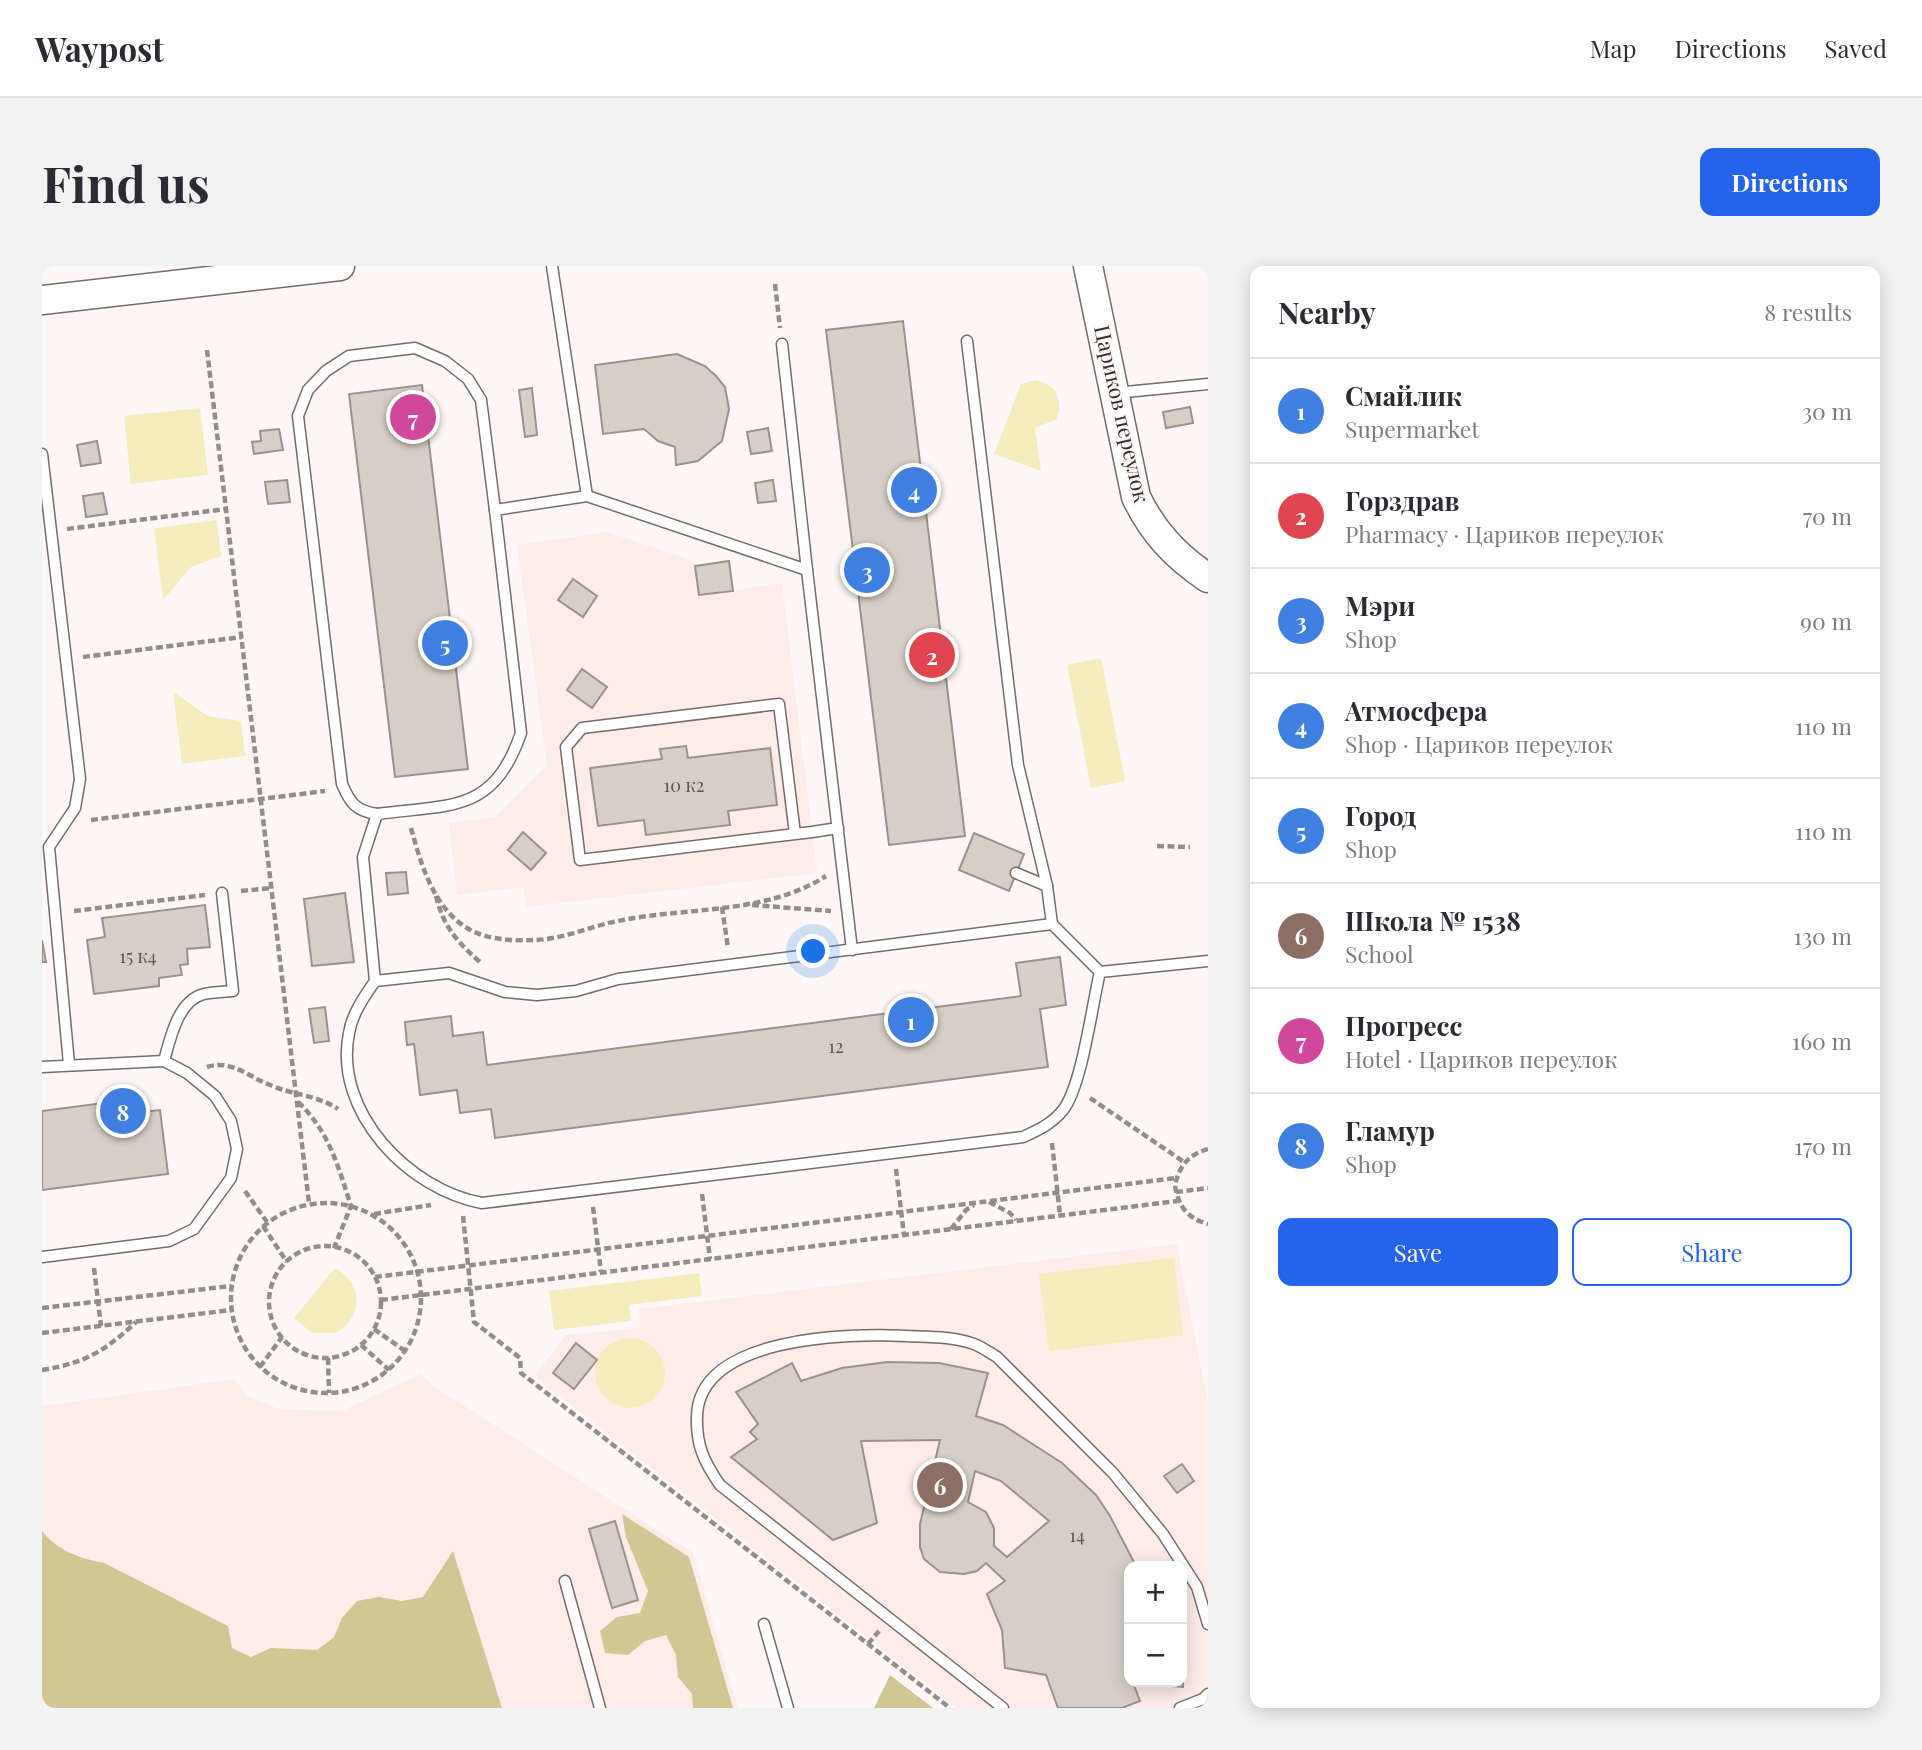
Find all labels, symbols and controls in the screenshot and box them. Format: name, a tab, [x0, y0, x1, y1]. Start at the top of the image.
text: Waypost	[35, 26, 164, 70]
text: Map	[1590, 32, 1636, 64]
text: Directions	[1674, 32, 1787, 64]
text: Saved	[1825, 32, 1887, 64]
button: Directions	[1700, 148, 1880, 216]
text: Find us	[42, 150, 210, 215]
text: Nearby	[1278, 292, 1376, 332]
text: 8 results	[1764, 296, 1852, 327]
street label: Цариков переулок	[1089, 322, 1157, 505]
text: Смайлик	[1345, 378, 1462, 413]
pin: 7	[390, 391, 436, 443]
text: 1	[1297, 395, 1305, 426]
text: 30 m	[1802, 395, 1852, 426]
text: Supermarket	[1345, 413, 1479, 444]
pin: 4	[891, 464, 937, 516]
text: Горздрав	[1345, 483, 1459, 518]
text: 2	[1295, 500, 1307, 531]
text: 70 m	[1803, 500, 1852, 531]
text: Pharmacy · Цариков переулок	[1345, 518, 1664, 549]
pin: 3	[844, 544, 890, 596]
text: Мэри	[1345, 588, 1415, 623]
text: 3	[1295, 605, 1307, 636]
text: 90 m	[1800, 605, 1852, 636]
pin: 5	[422, 617, 468, 669]
text: Shop	[1345, 623, 1397, 654]
pin: 2	[909, 629, 955, 681]
text: Атмосфера	[1345, 693, 1487, 728]
text: 4	[1295, 710, 1307, 741]
text: 110 m	[1795, 710, 1852, 741]
text: Shop · Цариков переулок	[1345, 728, 1613, 759]
house number: 10 к2	[664, 773, 704, 797]
text: Город	[1345, 798, 1416, 833]
text: 5	[1296, 815, 1306, 846]
text: 110 m	[1795, 815, 1852, 846]
text: Shop	[1345, 833, 1397, 864]
text: Школа № 1538	[1345, 903, 1521, 938]
text: 6	[1295, 920, 1307, 951]
text: 130 m	[1794, 920, 1852, 951]
your location	[796, 934, 830, 968]
text: School	[1345, 938, 1414, 969]
house number: 15 к4	[119, 944, 157, 968]
pin: 1	[888, 994, 934, 1046]
text: Прогресс	[1345, 1008, 1462, 1043]
text: 7	[1296, 1025, 1306, 1056]
text: 160 m	[1792, 1025, 1852, 1056]
house number: 12	[828, 1034, 844, 1058]
text: Hotel · Цариков переулок	[1345, 1043, 1617, 1074]
pin: 8	[100, 1085, 146, 1137]
text: Гламур	[1345, 1113, 1435, 1148]
text: 8	[1295, 1130, 1307, 1161]
text: 170 m	[1794, 1130, 1852, 1161]
text: Shop	[1345, 1148, 1397, 1179]
button: Save	[1278, 1218, 1558, 1286]
button: Share	[1572, 1218, 1852, 1286]
pin: 6	[917, 1459, 963, 1511]
house number: 14	[1069, 1523, 1085, 1547]
map controls	[1124, 1561, 1187, 1687]
button: +	[1124, 1561, 1187, 1624]
button: −	[1124, 1624, 1187, 1687]

